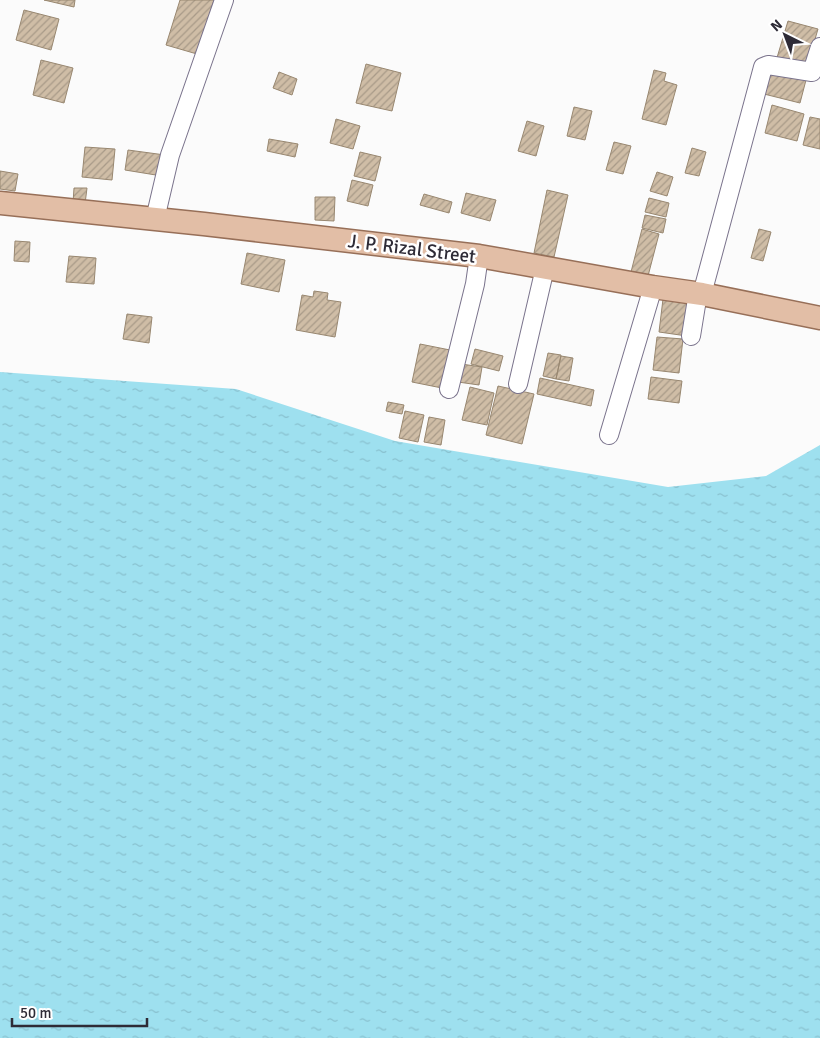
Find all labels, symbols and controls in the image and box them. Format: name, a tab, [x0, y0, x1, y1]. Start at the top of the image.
north arrow	[760, 10, 810, 60]
text: N	[767, 16, 786, 35]
street label: J. P. Rizal Street	[347, 229, 477, 269]
scale bar	[12, 996, 148, 1028]
text: 50 m	[20, 1004, 51, 1022]

